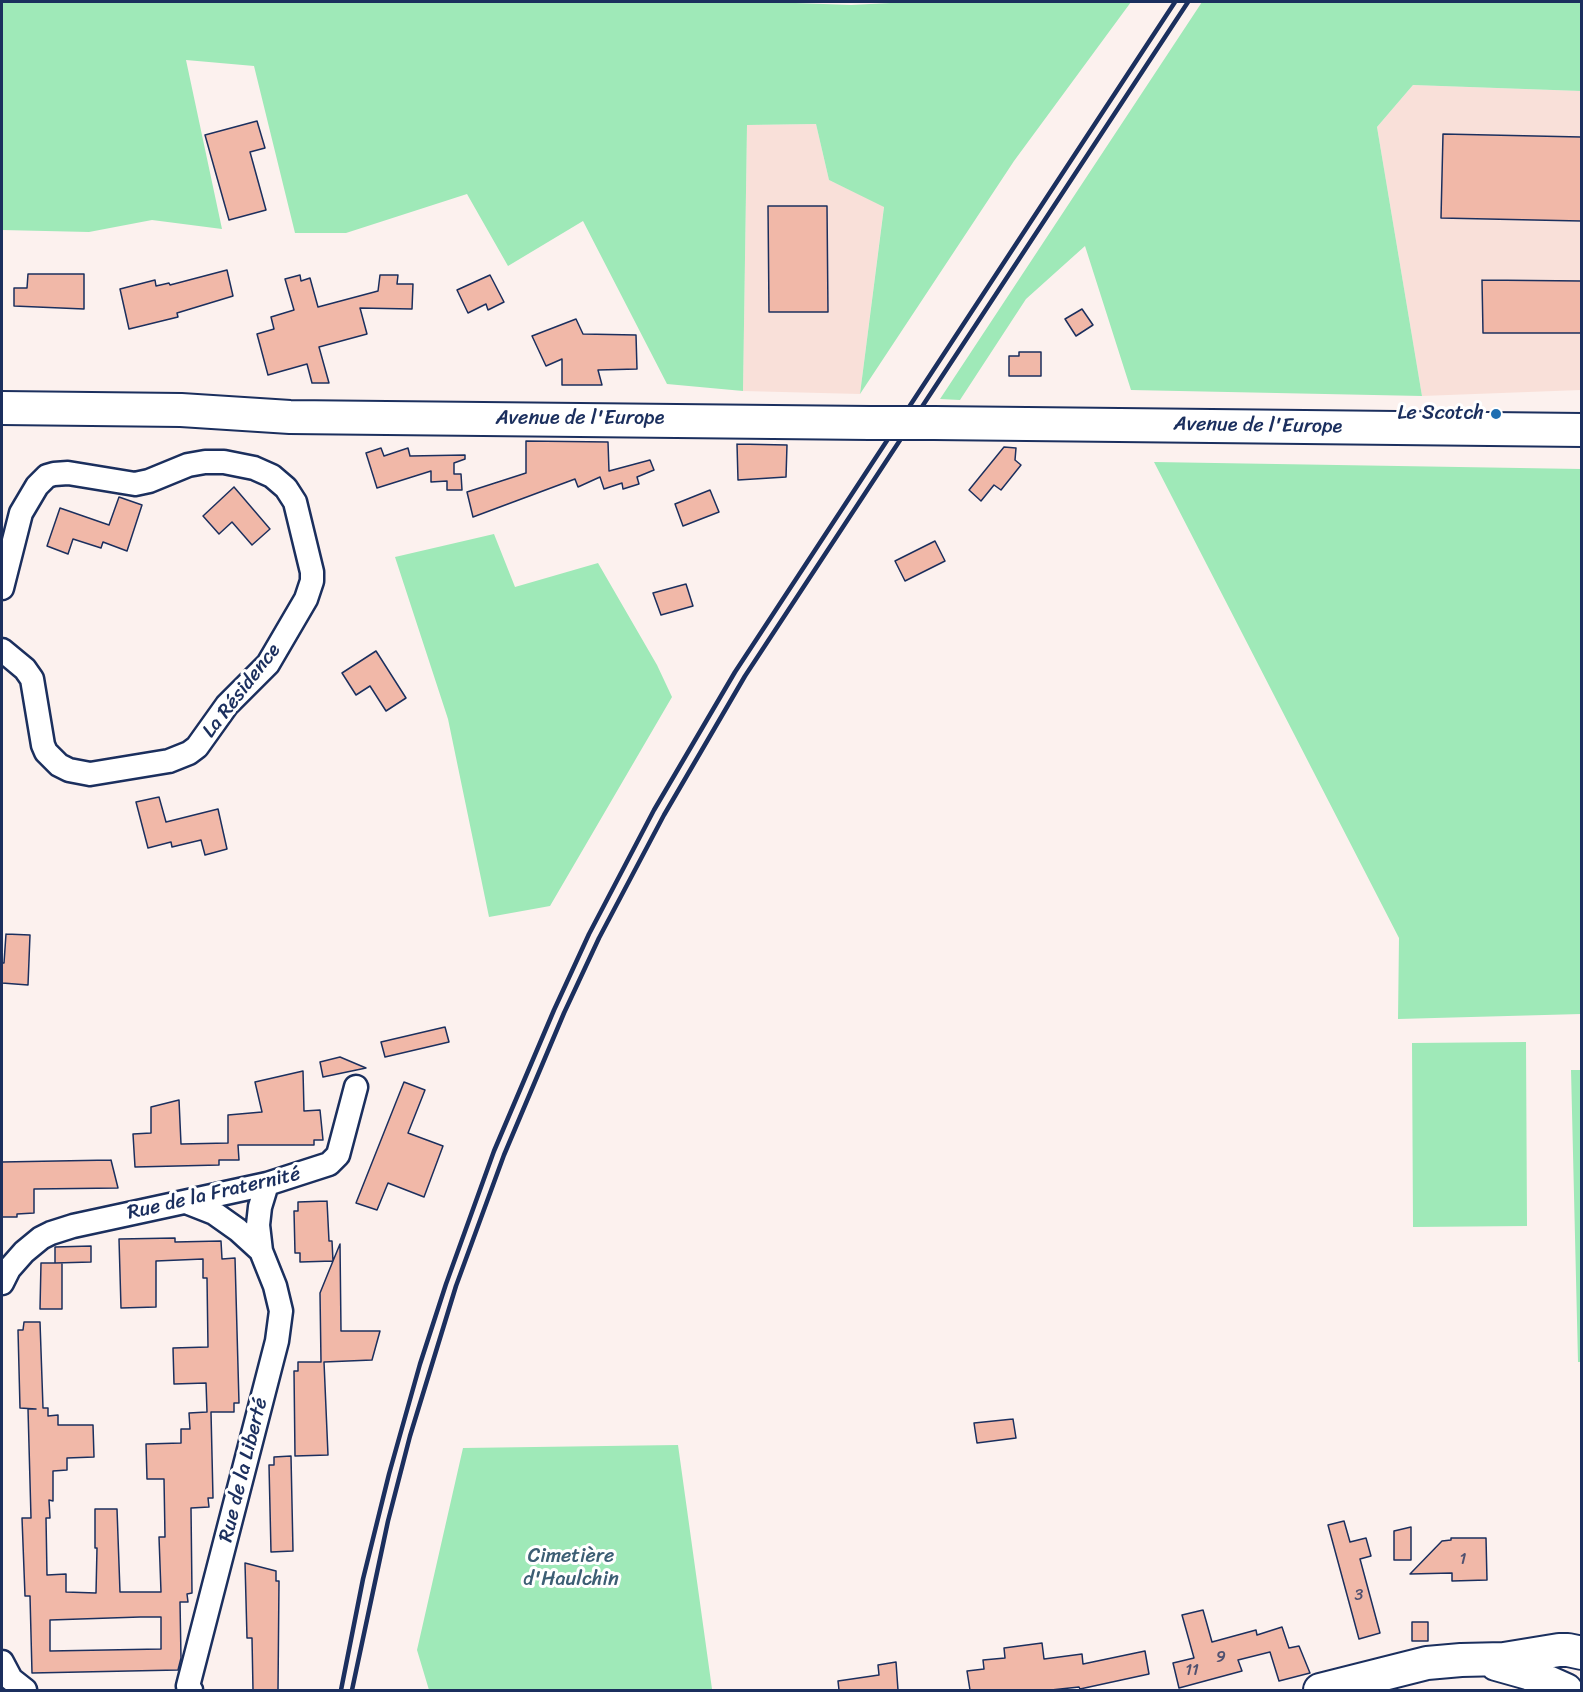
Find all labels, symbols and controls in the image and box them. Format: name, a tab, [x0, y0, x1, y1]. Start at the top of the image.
place label: Le Scotch	[1397, 402, 1484, 426]
street label: Avenue de l'Europe	[496, 407, 664, 431]
marker: Le Scotch	[1489, 407, 1503, 421]
street label: Avenue de l'Europe	[1173, 413, 1343, 439]
street label: La Résidence	[198, 639, 286, 743]
street label: Rue de la Fraternité	[125, 1162, 303, 1226]
street label: Rue de la Liberté	[214, 1395, 274, 1545]
park label: Cimetière d'Haulchin	[523, 1545, 619, 1592]
house number: 1	[1460, 1550, 1466, 1570]
house number: 3	[1355, 1586, 1363, 1606]
house number: 9	[1216, 1648, 1226, 1668]
house number: 11	[1185, 1661, 1199, 1681]

